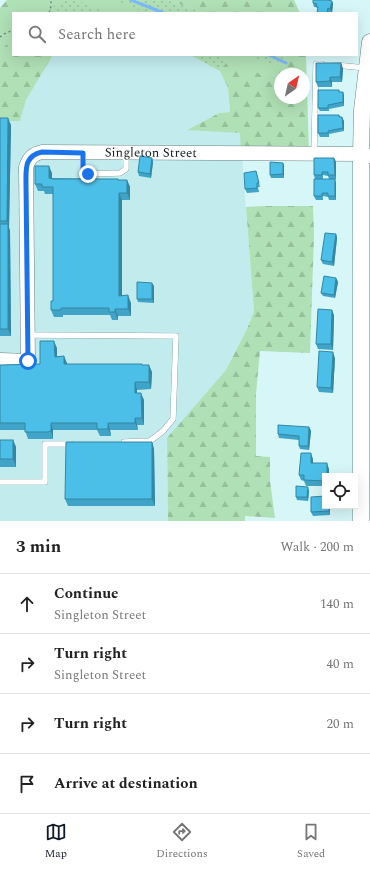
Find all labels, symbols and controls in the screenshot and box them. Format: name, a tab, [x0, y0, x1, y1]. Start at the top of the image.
search box	[12, 12, 358, 56]
icon: search	[26, 23, 48, 45]
text: Search here	[58, 23, 136, 46]
north arrow	[274, 68, 310, 104]
street label: Singleton Street	[105, 142, 197, 163]
route end	[79, 165, 97, 183]
route start	[19, 352, 37, 370]
map controls	[322, 473, 358, 509]
button: locate	[322, 473, 358, 509]
text: 3 min	[16, 534, 61, 560]
text: Walk · 200 m	[280, 537, 354, 557]
text: Continue	[54, 582, 119, 605]
icon: ahead	[16, 593, 38, 615]
text: 140 m	[320, 594, 354, 614]
text: Singleton Street	[54, 605, 146, 625]
text: Turn right	[54, 642, 127, 665]
icon: right	[16, 653, 38, 675]
text: 40 m	[327, 654, 354, 674]
text: Singleton Street	[54, 665, 146, 685]
text: Turn right	[54, 712, 127, 735]
icon: right	[16, 713, 38, 735]
text: 20 m	[327, 714, 354, 734]
text: Arrive at destination	[54, 772, 198, 795]
icon: arrive	[16, 773, 38, 795]
tab: Map	[45, 821, 67, 862]
tab: Directions	[156, 821, 208, 862]
tab: Saved	[297, 821, 325, 862]

